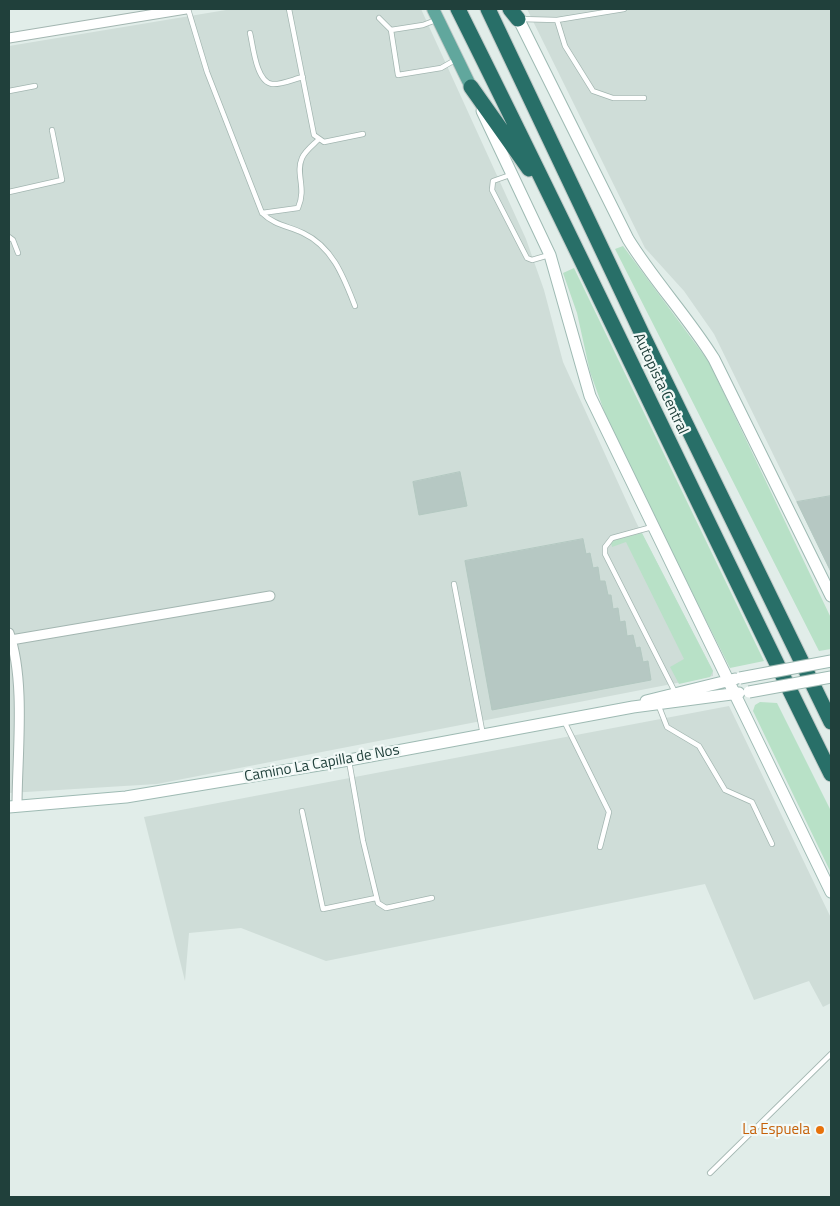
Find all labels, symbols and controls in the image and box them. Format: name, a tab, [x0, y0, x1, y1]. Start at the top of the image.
street label: Autopista Central	[629, 331, 691, 437]
street label: Camino La Capilla de Nos	[243, 741, 401, 787]
place label: La Espuela	[742, 1121, 810, 1139]
marker: La Espuela	[814, 1124, 826, 1136]

